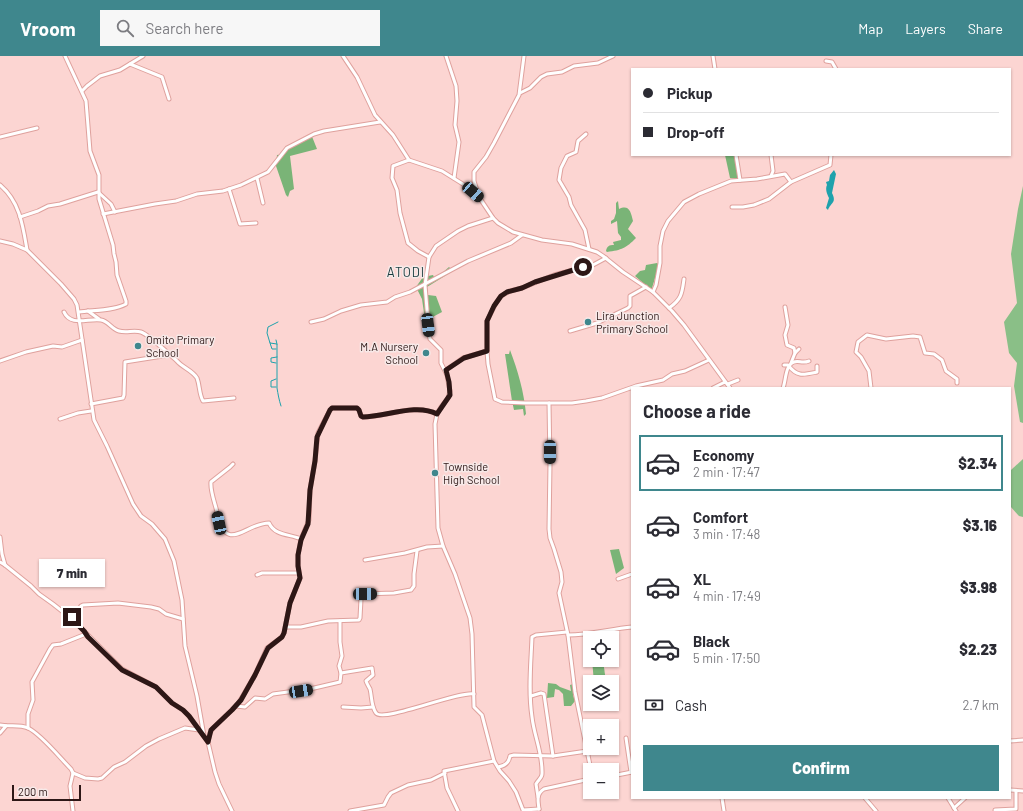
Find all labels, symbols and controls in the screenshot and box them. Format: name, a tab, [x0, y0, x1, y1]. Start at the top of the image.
search box	[100, 10, 380, 46]
text: Vroom	[20, 17, 76, 40]
icon: search	[114, 17, 136, 39]
text: Search here	[146, 19, 224, 37]
text: Map	[858, 20, 883, 37]
text: Layers	[905, 20, 946, 37]
text: Share	[968, 20, 1003, 37]
text: Pickup	[667, 84, 713, 102]
text: Drop-off	[667, 123, 725, 141]
car	[460, 180, 486, 204]
route start	[574, 258, 592, 276]
district label: ATODI	[387, 264, 425, 280]
place label: Lira Junction Primary School	[596, 309, 668, 335]
car	[421, 312, 435, 338]
marker: Lira Junction Primary School	[583, 317, 593, 327]
place label: Omito Primary School	[146, 333, 214, 359]
place label: M.A Nursery School	[360, 340, 418, 366]
marker: Omito Primary School	[133, 341, 143, 351]
marker: M.A Nursery School	[421, 348, 431, 358]
text: Choose a ride	[643, 400, 751, 422]
car	[544, 440, 556, 464]
icon: car	[645, 445, 681, 481]
text: Economy	[693, 446, 754, 464]
text: $2.34	[958, 454, 997, 472]
place label: Townside High School	[443, 460, 500, 486]
text: 2 min · 17:47	[693, 464, 760, 480]
marker: Townside High School	[430, 468, 440, 478]
icon: car	[645, 507, 681, 543]
text: Comfort	[693, 508, 748, 526]
car	[211, 510, 227, 536]
text: $3.16	[963, 516, 997, 534]
text: 3 min · 17:48	[693, 526, 760, 542]
callout: 7 min	[39, 559, 105, 587]
text: 7 min	[57, 565, 87, 581]
icon: car	[645, 569, 681, 605]
text: XL	[693, 570, 711, 588]
text: $3.98	[960, 578, 997, 596]
car	[353, 588, 377, 600]
text: 4 min · 17:49	[693, 588, 761, 604]
route end	[63, 608, 81, 626]
map controls	[583, 631, 619, 799]
button: locate	[583, 631, 619, 667]
icon: car	[645, 631, 681, 667]
text: Black	[693, 632, 730, 650]
text: $2.23	[959, 640, 997, 658]
text: 5 min · 17:50	[693, 650, 760, 666]
button: layers	[583, 675, 619, 711]
car	[288, 683, 314, 699]
icon: cash	[643, 694, 665, 716]
text: Cash	[675, 696, 707, 714]
text: 2.7 km	[962, 697, 999, 713]
button: +	[583, 719, 619, 755]
button: Confirm	[643, 745, 999, 791]
button: −	[583, 763, 619, 799]
scale bar	[12, 783, 81, 802]
text: 200 m	[18, 785, 48, 798]

